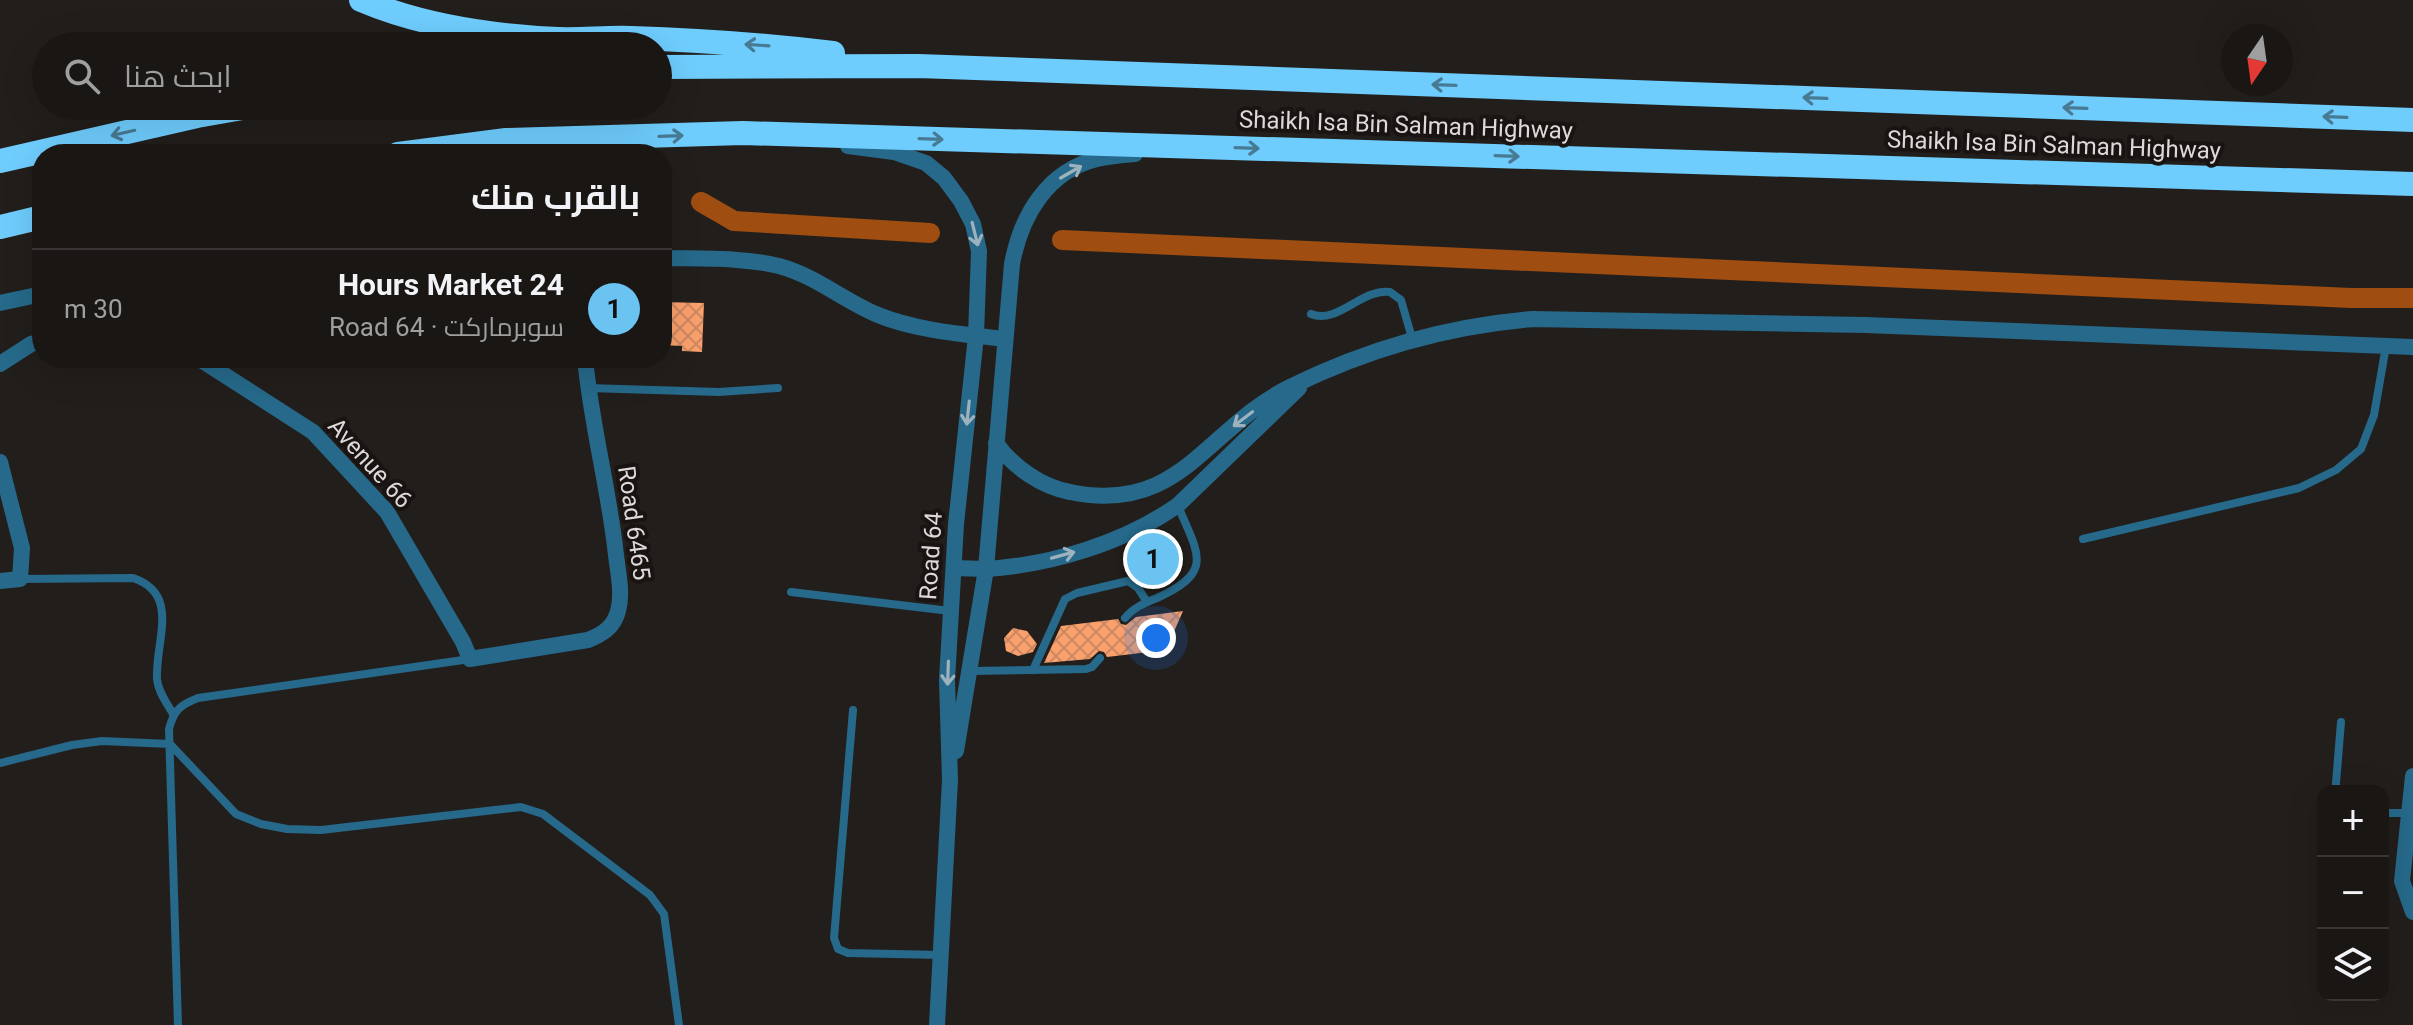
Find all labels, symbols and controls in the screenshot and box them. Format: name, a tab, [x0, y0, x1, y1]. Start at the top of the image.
north arrow	[2221, 24, 2293, 96]
search box	[32, 32, 672, 120]
one-way arrow	[745, 37, 771, 52]
icon: search	[60, 54, 104, 98]
text: ابحث هنا	[124, 59, 232, 94]
one-way arrow	[1431, 77, 1458, 92]
one-way arrow	[1802, 91, 1829, 106]
one-way arrow	[2062, 100, 2089, 115]
street label: Shaikh Isa Bin Salman Highway	[1239, 105, 1574, 145]
one-way arrow	[2322, 110, 2349, 125]
street label: Shaikh Isa Bin Salman Highway	[1887, 125, 2222, 165]
one-way arrow	[111, 126, 136, 141]
one-way arrow	[657, 128, 684, 143]
one-way arrow	[917, 131, 944, 146]
one-way arrow	[1233, 140, 1260, 155]
one-way arrow	[1493, 148, 1520, 163]
one-way arrow	[1059, 163, 1082, 179]
text: بالقرب منك	[471, 177, 640, 217]
one-way arrow	[968, 220, 983, 246]
text: 24 Hours Market	[338, 267, 564, 302]
text: 30 m	[64, 294, 123, 324]
text: 1	[607, 294, 621, 324]
text: سوبرماركت · Road 64	[329, 312, 564, 342]
one-way arrow	[960, 399, 975, 426]
one-way arrow	[1232, 410, 1254, 427]
street label: Avenue 66	[322, 412, 418, 514]
street label: Road 6465	[612, 464, 656, 582]
street label: Road 64	[914, 511, 948, 601]
pin: 1	[1127, 529, 1179, 589]
one-way arrow	[1049, 547, 1075, 562]
your location	[1136, 618, 1176, 658]
one-way arrow	[940, 659, 955, 686]
map controls	[2317, 785, 2389, 1001]
button: +	[2317, 785, 2389, 857]
button: −	[2317, 857, 2389, 929]
button: layers	[2317, 929, 2389, 1001]

